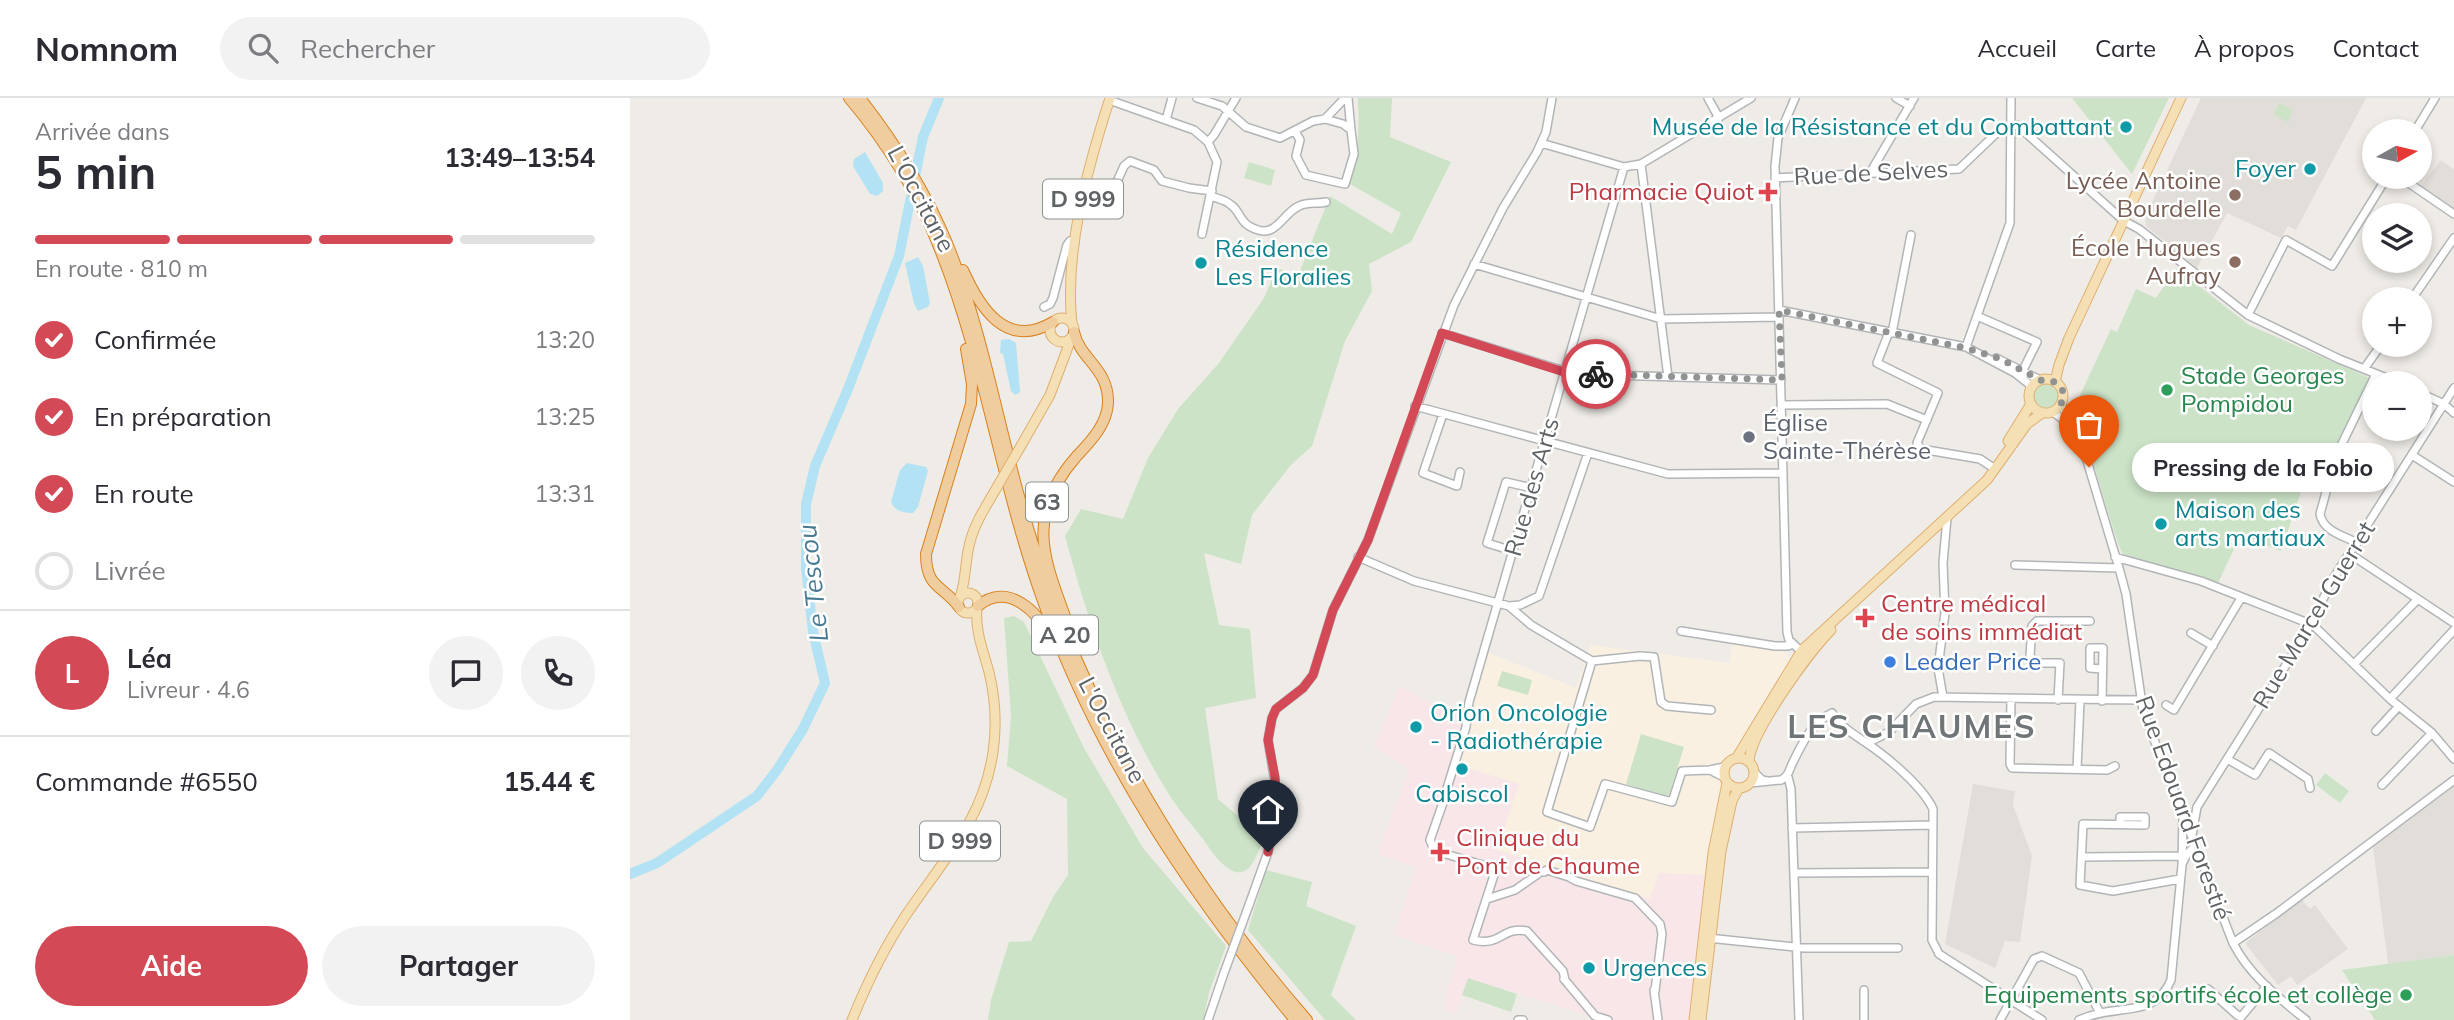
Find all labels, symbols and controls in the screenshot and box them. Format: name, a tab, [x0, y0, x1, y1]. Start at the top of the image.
search box	[220, 17, 710, 80]
text: Nomnom	[35, 28, 178, 69]
icon: search	[244, 29, 282, 67]
text: Rechercher	[300, 32, 435, 65]
text: Accueil	[1978, 33, 2057, 63]
text: Carte	[2095, 33, 2156, 63]
text: À propos	[2194, 33, 2295, 63]
text: Contact	[2333, 33, 2419, 63]
place label: Musée de la Résistance et du Combattant	[1652, 111, 2112, 141]
text: Arrivée dans	[35, 117, 170, 146]
marker: Musée de la Résistance et du Combattant	[2118, 119, 2134, 135]
north arrow	[2362, 119, 2432, 189]
map controls	[2362, 119, 2432, 441]
street label: L'Occitane	[881, 140, 962, 257]
text: 13:49–13:54	[444, 141, 595, 174]
text: 5 min	[35, 143, 156, 201]
street label: Rue de Selves	[1793, 153, 1949, 191]
place label: Foyer	[2235, 153, 2296, 183]
marker: Foyer	[2302, 161, 2318, 177]
place label: Lycée Antoine Bourdelle	[2066, 165, 2221, 223]
place label: Pharmacie Quiot	[1569, 176, 1754, 206]
road number: D 999	[1043, 180, 1123, 218]
marker: Pharmacie Quiot	[1760, 184, 1776, 200]
marker: Lycée Antoine Bourdelle	[2227, 187, 2243, 203]
button: layers	[2362, 203, 2432, 273]
place label: École Hugues Aufray	[2071, 232, 2221, 290]
place label: Résidence Les Floralies	[1215, 233, 1351, 291]
text: En route · 810 m	[35, 254, 208, 283]
marker: École Hugues Aufray	[2227, 254, 2243, 270]
marker: Résidence Les Floralies	[1193, 255, 1209, 271]
button: +	[2362, 287, 2432, 357]
icon: check	[35, 321, 73, 359]
text: Confirmée	[94, 323, 216, 356]
text: 13:20	[535, 325, 595, 354]
courier	[1561, 339, 1631, 409]
icon: bike	[1577, 355, 1615, 393]
place label: Stade Georges Pompidou	[2181, 360, 2345, 418]
button: −	[2362, 371, 2432, 441]
marker: Stade Georges Pompidou	[2159, 382, 2175, 398]
pin	[2059, 395, 2119, 467]
icon: check	[35, 398, 73, 436]
text: En préparation	[94, 400, 272, 433]
text: 13:25	[535, 402, 595, 431]
icon: bag	[2070, 406, 2108, 444]
place label: Église Sainte-Thérèse	[1763, 407, 1931, 465]
street label: Rue des Arts	[1497, 414, 1565, 559]
marker: Église Sainte-Thérèse	[1741, 429, 1757, 445]
callout: Pressing de la Fobio	[2131, 442, 2394, 492]
text: Pressing de la Fobio	[2153, 453, 2373, 482]
icon: check	[35, 475, 73, 513]
text: En route	[94, 477, 194, 510]
text: 13:31	[535, 479, 595, 508]
road number: 63	[1026, 482, 1068, 522]
place label: Maison des arts martiaux	[2175, 494, 2325, 552]
street label: Rue Marcel Guerret	[2245, 515, 2381, 714]
marker: Maison des arts martiaux	[2153, 516, 2169, 532]
water label: Le Tescou	[790, 523, 835, 644]
text: Livrée	[94, 554, 166, 587]
place label: Centre médical de soins immédiat	[1881, 588, 2082, 646]
marker: Centre médical de soins immédiat	[1855, 608, 1875, 628]
road number: A 20	[1032, 615, 1098, 654]
button: chat	[429, 636, 503, 710]
button: phone	[521, 636, 595, 710]
text: Léa	[127, 642, 172, 675]
place label: Leader Price	[1904, 646, 2041, 676]
marker: Leader Price	[1882, 654, 1898, 670]
text: L	[65, 657, 79, 690]
street label: L'Occitane	[1072, 671, 1153, 788]
text: Livreur · 4.6	[127, 675, 250, 704]
street label: Rue Edouard Forestié	[2129, 691, 2239, 924]
place label: Orion Oncologie - Radiothérapie	[1430, 697, 1608, 755]
district label: LES CHAUMES	[1787, 706, 2037, 746]
marker: Orion Oncologie - Radiothérapie	[1408, 719, 1424, 735]
marker: Cabiscol	[1454, 761, 1470, 777]
text: Commande #6550	[35, 765, 258, 798]
text: 15.44 €	[503, 765, 595, 798]
place label: Cabiscol	[1415, 778, 1509, 808]
pin	[1238, 780, 1298, 852]
icon: home	[1249, 791, 1287, 829]
road number: D 999	[920, 821, 1000, 860]
place label: Clinique du Pont de Chaume	[1456, 822, 1640, 880]
marker: Clinique du Pont de Chaume	[1430, 842, 1450, 862]
button: Aide	[35, 926, 308, 1006]
button: Partager	[322, 926, 595, 1006]
place label: Urgences	[1603, 952, 1707, 982]
marker: Urgences	[1581, 960, 1597, 976]
place label: Equipements sportifs école et collège	[1984, 979, 2392, 1009]
marker: Equipements sportifs école et collège	[2398, 987, 2414, 1003]

